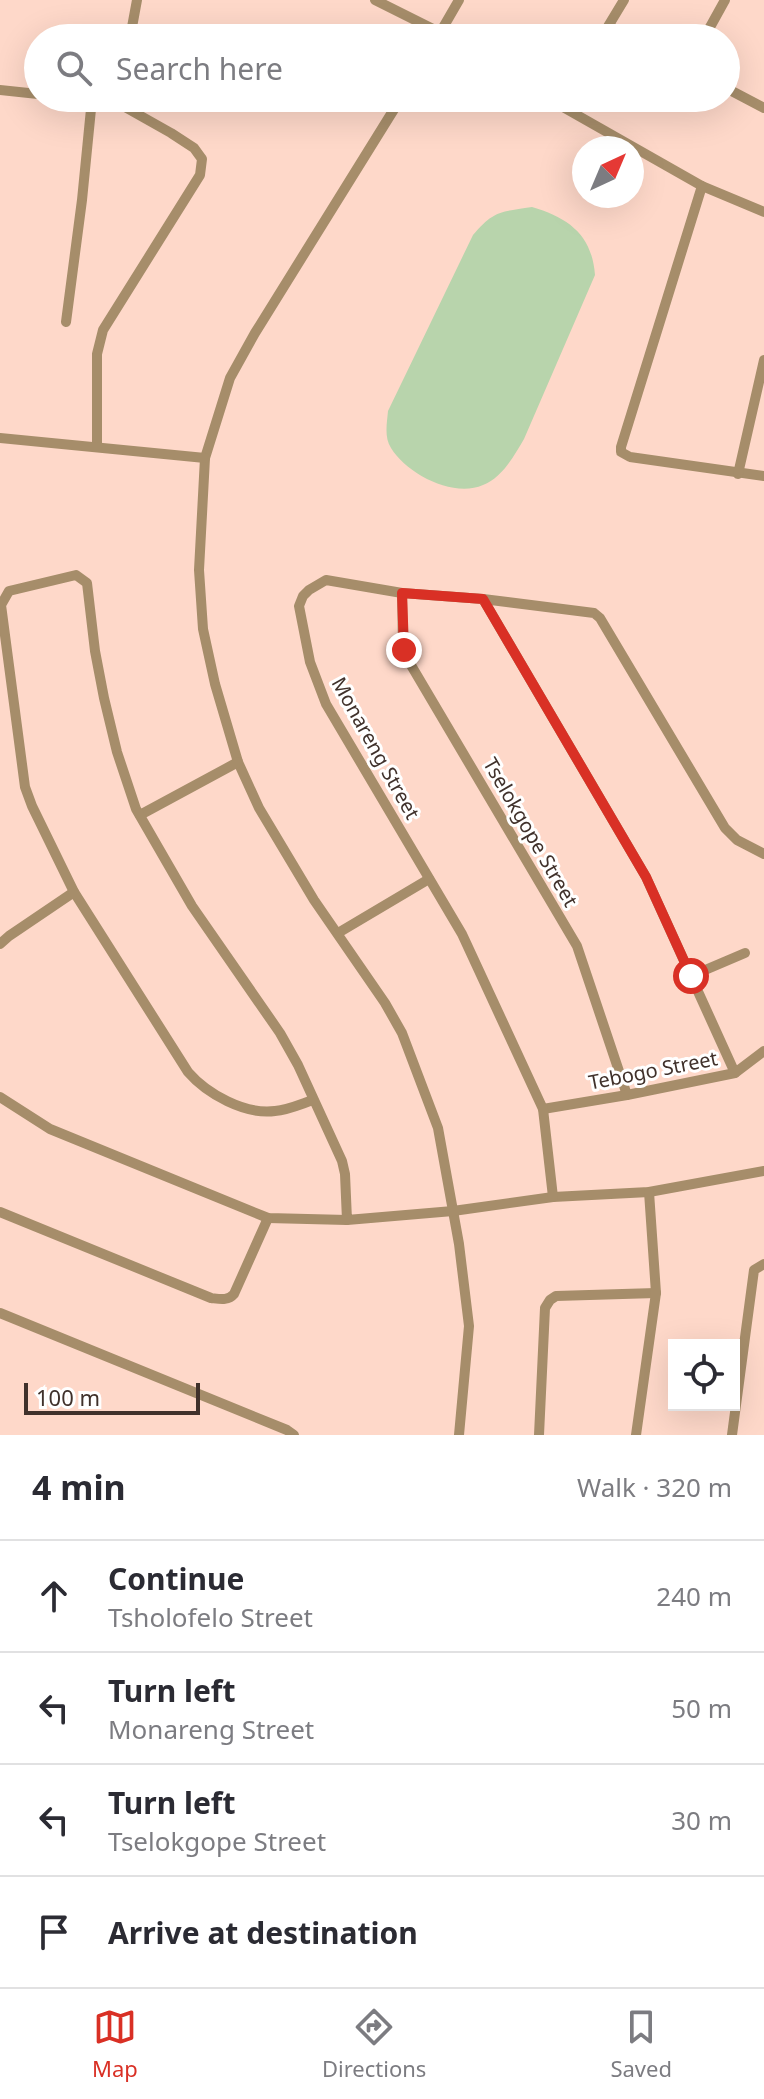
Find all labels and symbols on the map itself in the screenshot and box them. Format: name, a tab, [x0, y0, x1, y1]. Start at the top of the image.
north arrow	[572, 136, 644, 208]
route end	[386, 632, 422, 668]
street label: Monareng Street	[326, 672, 426, 824]
street label: Tselokgope Street	[477, 753, 585, 911]
route start	[673, 958, 709, 994]
street label: Tebogo Street	[586, 1044, 720, 1096]
scale bar	[24, 1379, 200, 1415]

